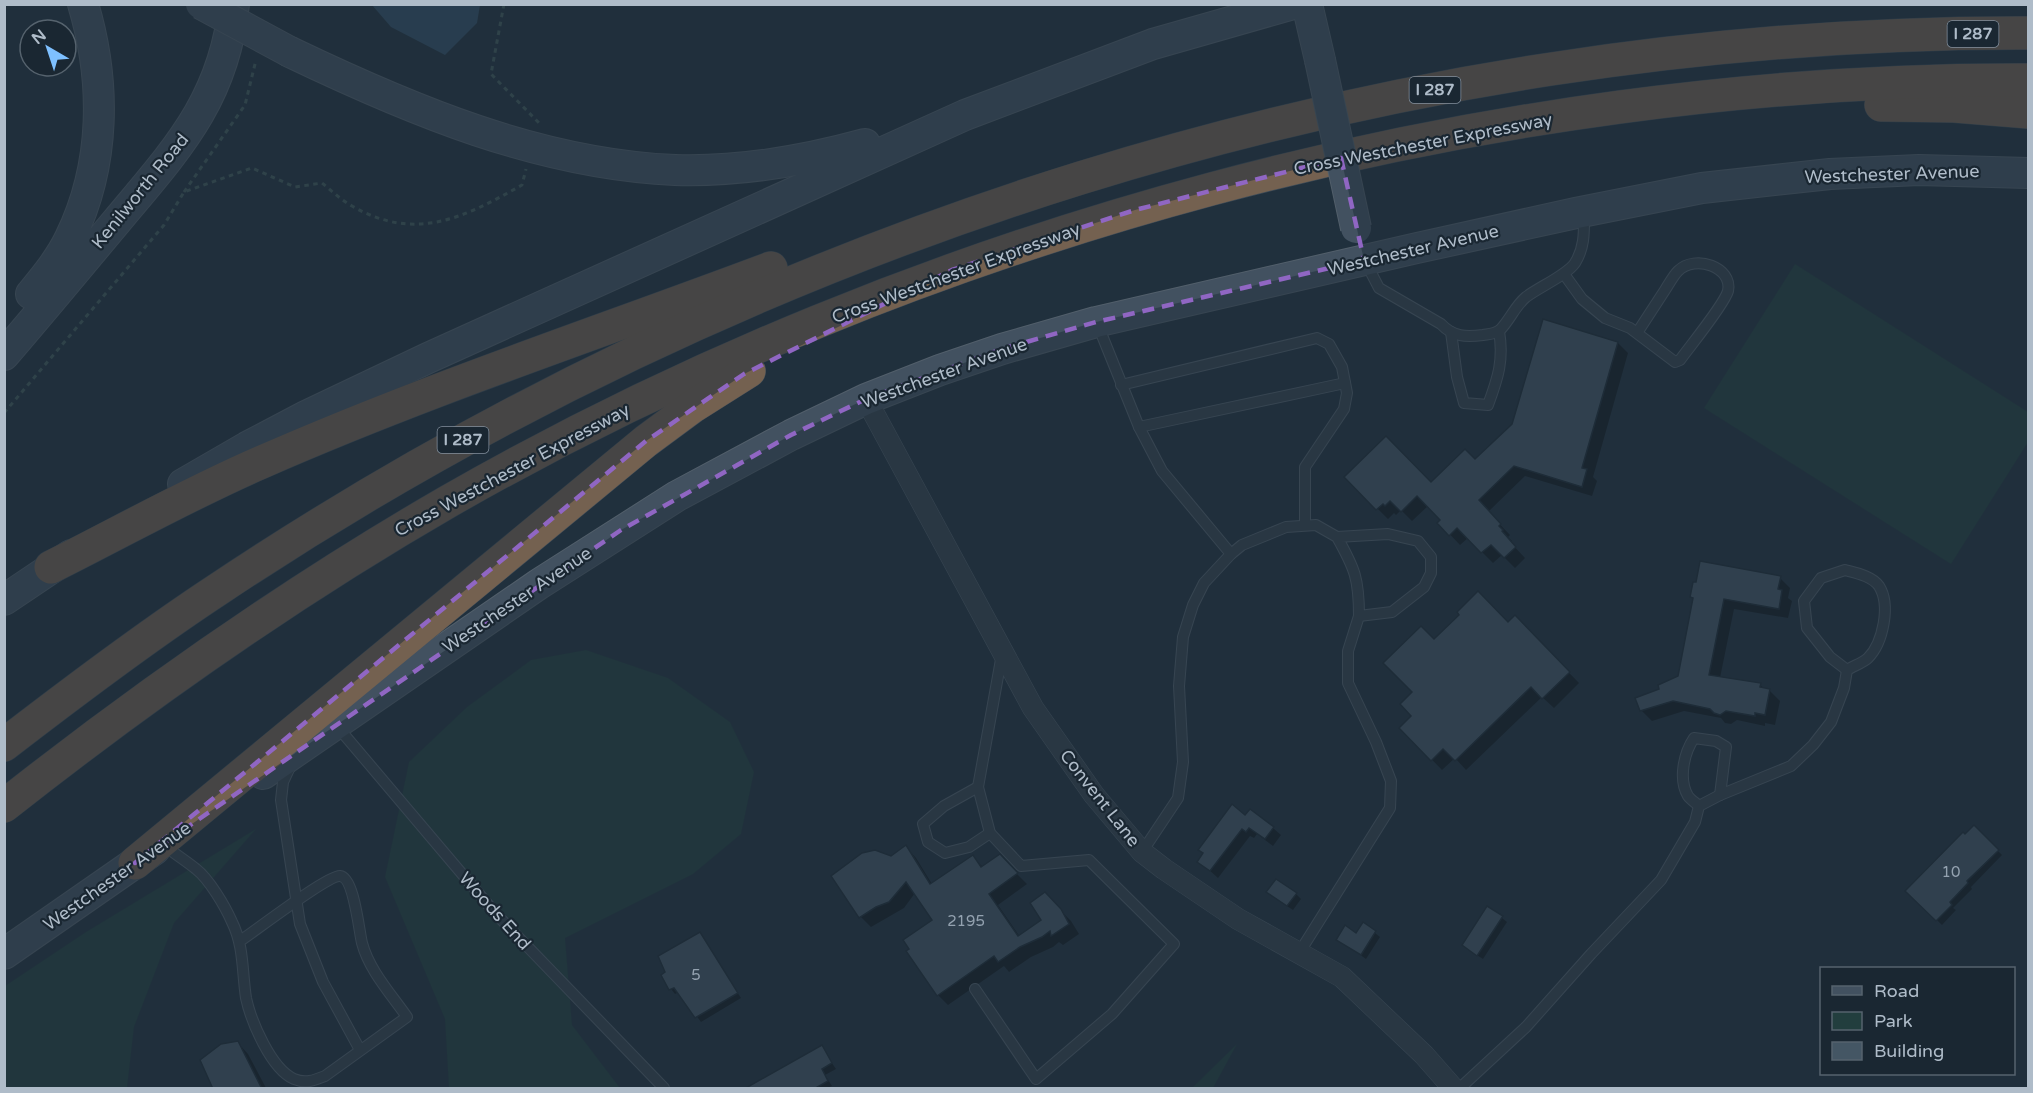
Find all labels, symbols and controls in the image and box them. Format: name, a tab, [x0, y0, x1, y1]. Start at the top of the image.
north arrow	[18, 18, 78, 78]
road number: I 287	[1948, 21, 1998, 47]
text: N	[28, 25, 50, 49]
road number: I 287	[1410, 77, 1460, 103]
street label: Cross Westchester Expressway	[1292, 108, 1555, 180]
street label: Kenilworth Road	[87, 129, 193, 253]
street label: Westchester Avenue	[1804, 160, 1980, 188]
street label: Cross Westchester Expressway	[829, 218, 1084, 328]
street label: Westchester Avenue	[1325, 220, 1501, 280]
street label: Westchester Avenue	[858, 333, 1030, 413]
street label: Cross Westchester Expressway	[391, 398, 634, 541]
road number: I 287	[438, 427, 488, 453]
street label: Westchester Avenue	[438, 542, 596, 658]
street label: Convent Lane	[1055, 745, 1145, 851]
street label: Westchester Avenue	[39, 817, 195, 935]
house number: 10	[1942, 863, 1960, 881]
street label: Woods End	[454, 867, 536, 955]
house number: 2195	[947, 912, 985, 930]
house number: 5	[691, 966, 701, 984]
legend	[1820, 967, 2015, 1075]
text: Road	[1874, 980, 1919, 1002]
text: Park	[1874, 1010, 1913, 1032]
text: Building	[1874, 1040, 1944, 1062]

